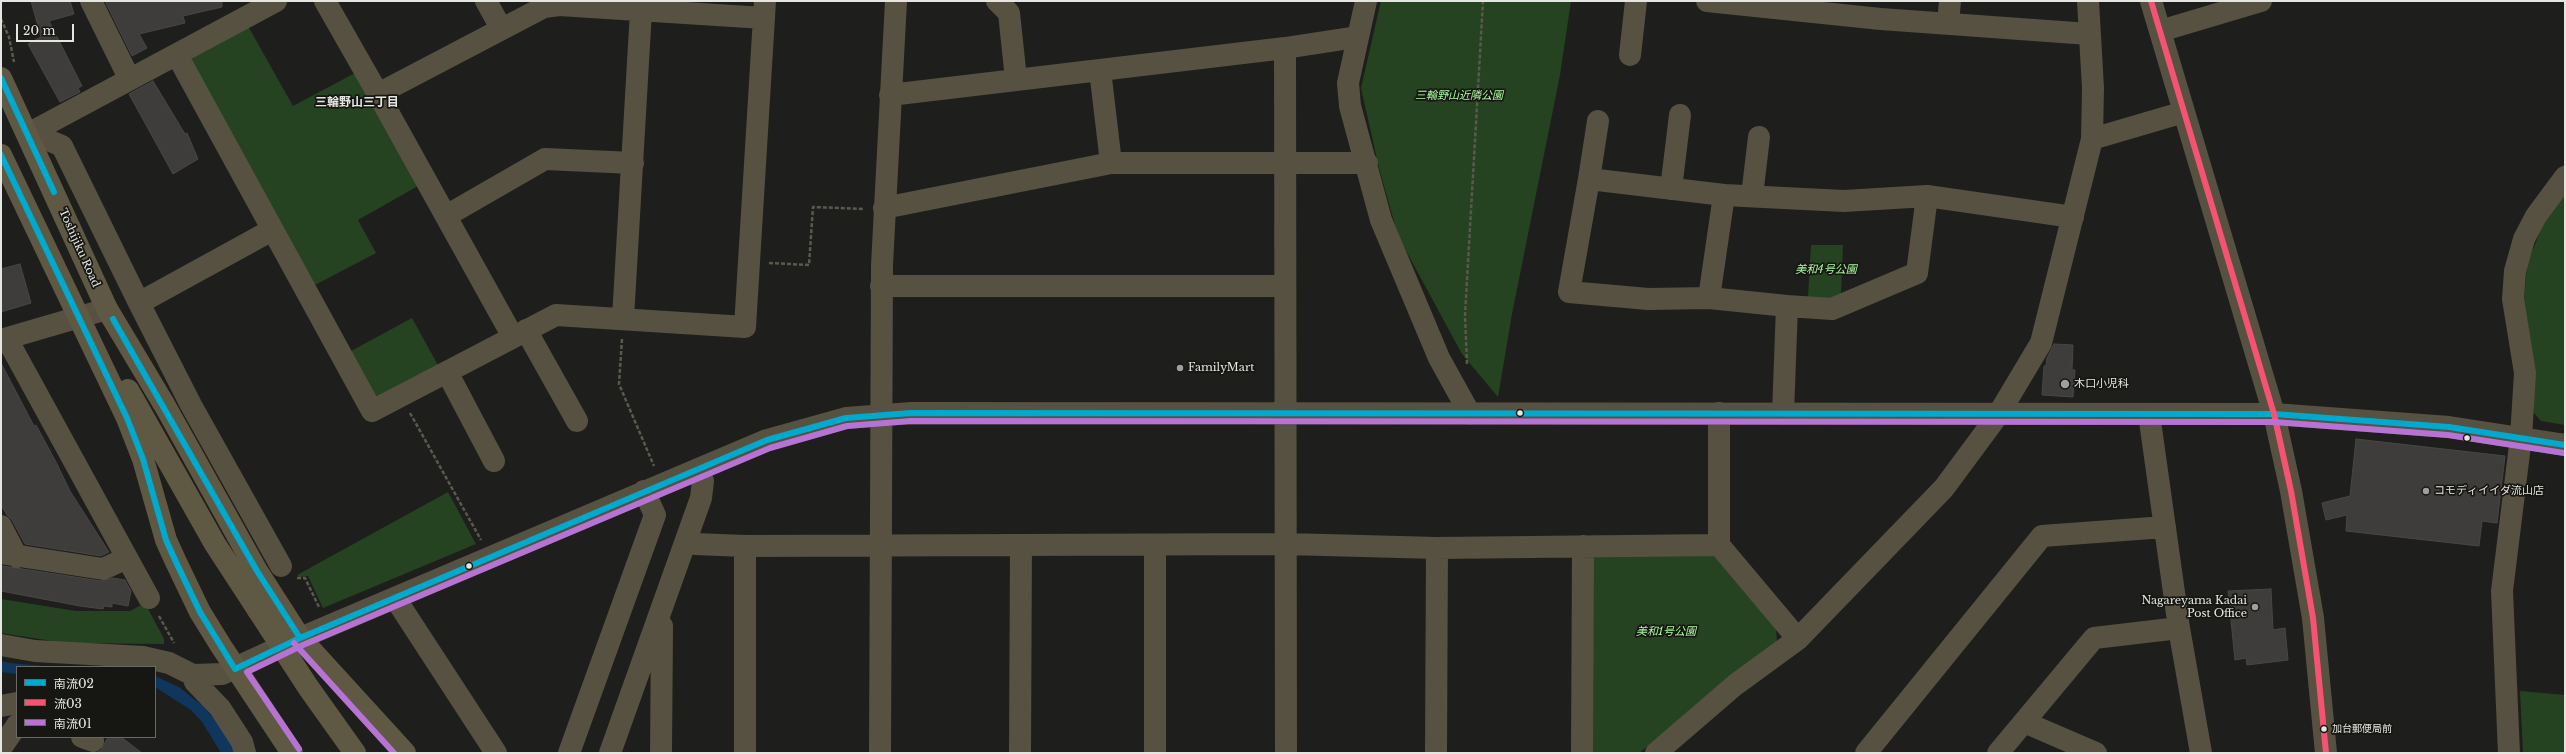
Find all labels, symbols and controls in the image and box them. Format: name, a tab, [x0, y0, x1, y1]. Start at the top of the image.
scale bar	[18, 16, 76, 42]
text: 20 m	[23, 23, 55, 38]
park label: 三輪野山近隣公園	[1415, 89, 1503, 103]
district label: 三輪野山三丁目	[315, 96, 399, 110]
street label: Toshijiku Road	[56, 207, 102, 289]
park label: 美和4号公園	[1795, 263, 1857, 277]
place label: FamilyMart	[1188, 361, 1254, 375]
marker: FamilyMart	[1175, 363, 1185, 373]
place label: 木口小児科	[2074, 377, 2129, 391]
marker: 木口小児科	[2059, 378, 2071, 390]
unlabelled marker	[1515, 408, 1525, 418]
unlabelled marker	[2462, 433, 2472, 443]
place label: コモディイイダ流山店	[2434, 484, 2544, 498]
marker: コモディイイダ流山店	[2421, 486, 2431, 496]
unlabelled marker	[464, 561, 474, 571]
place label: Nagareyama Kadai Post Office	[2141, 594, 2247, 620]
marker: Nagareyama Kadai Post Office	[2250, 602, 2260, 612]
park label: 美和1号公園	[1636, 625, 1696, 639]
legend	[16, 666, 156, 738]
text: 南流02	[54, 676, 94, 691]
text: 流03	[54, 696, 82, 711]
text: 南流01	[54, 716, 92, 731]
place label: 加台郵便局前	[2332, 723, 2392, 735]
marker: 加台郵便局前	[2319, 724, 2329, 734]

